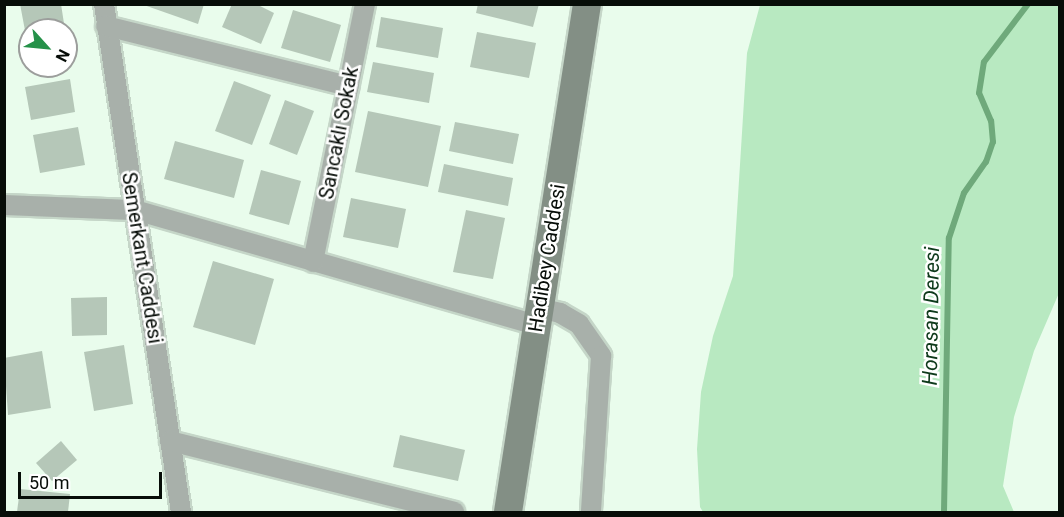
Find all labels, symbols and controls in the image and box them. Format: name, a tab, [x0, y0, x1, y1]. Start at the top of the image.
north arrow	[18, 18, 78, 78]
text: N	[52, 46, 74, 65]
street label: Sancaklı Sokak	[314, 65, 364, 201]
street label: Semerkant Caddesi	[117, 171, 167, 345]
street label: Hadibey Caddesi	[523, 182, 571, 334]
water label: Horasan Deresi	[917, 246, 945, 386]
scale bar	[21, 460, 165, 498]
text: 50 m	[29, 472, 69, 493]

